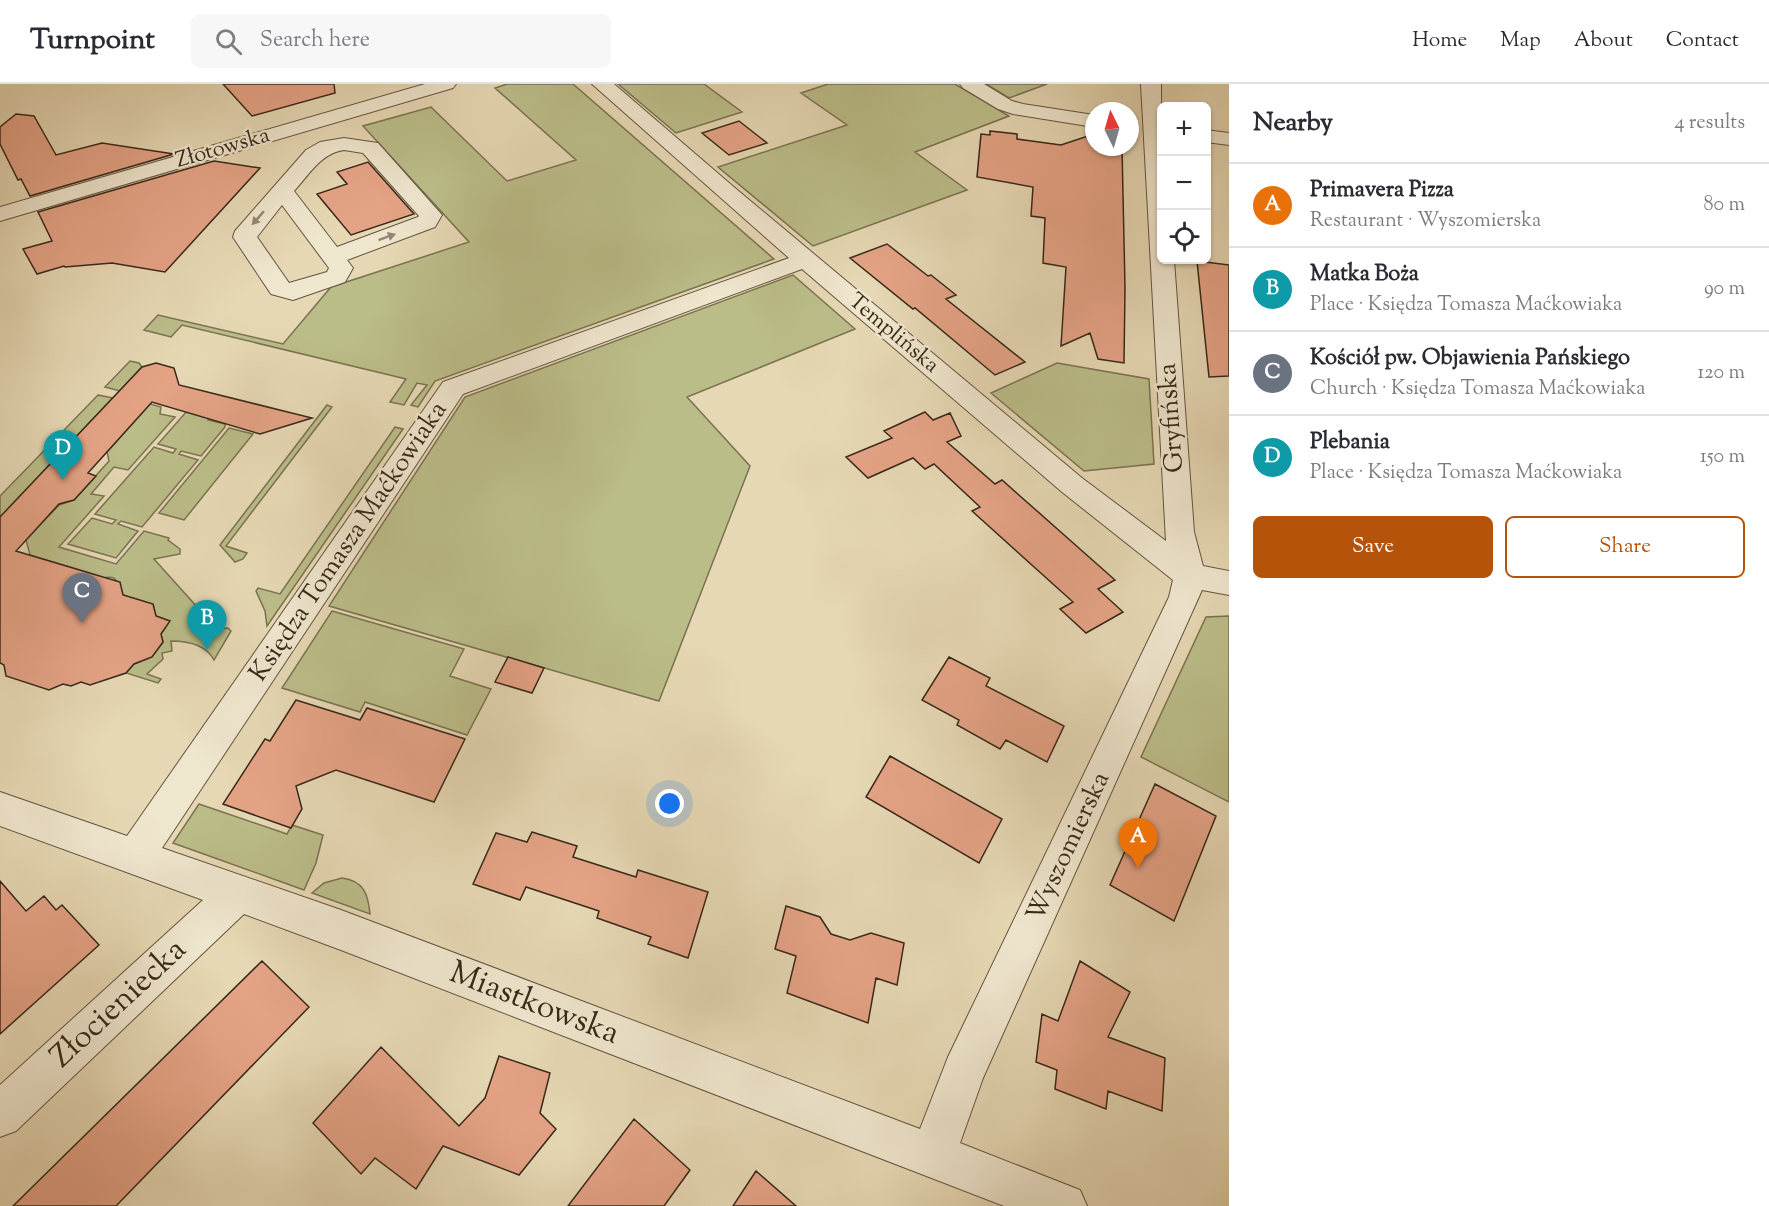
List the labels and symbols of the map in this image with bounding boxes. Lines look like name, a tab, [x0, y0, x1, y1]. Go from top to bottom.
north arrow	[1085, 102, 1139, 156]
street label: Złotowska	[172, 120, 274, 178]
one-way arrow	[252, 210, 265, 225]
one-way arrow	[378, 231, 396, 241]
street label: Templińska	[841, 286, 945, 382]
street label: Gryfińska	[1150, 362, 1194, 474]
street label: Księdza Tomasza Maćkowiaka	[241, 394, 457, 690]
pin: D	[44, 430, 82, 480]
pin: C	[62, 574, 101, 623]
pin: B	[188, 600, 226, 650]
street label: Wyszomierska	[1018, 766, 1120, 928]
your location	[655, 789, 684, 818]
pin: A	[1118, 818, 1158, 868]
street label: Złocieniecka	[41, 928, 198, 1079]
street label: Miastkowska	[442, 950, 626, 1058]

